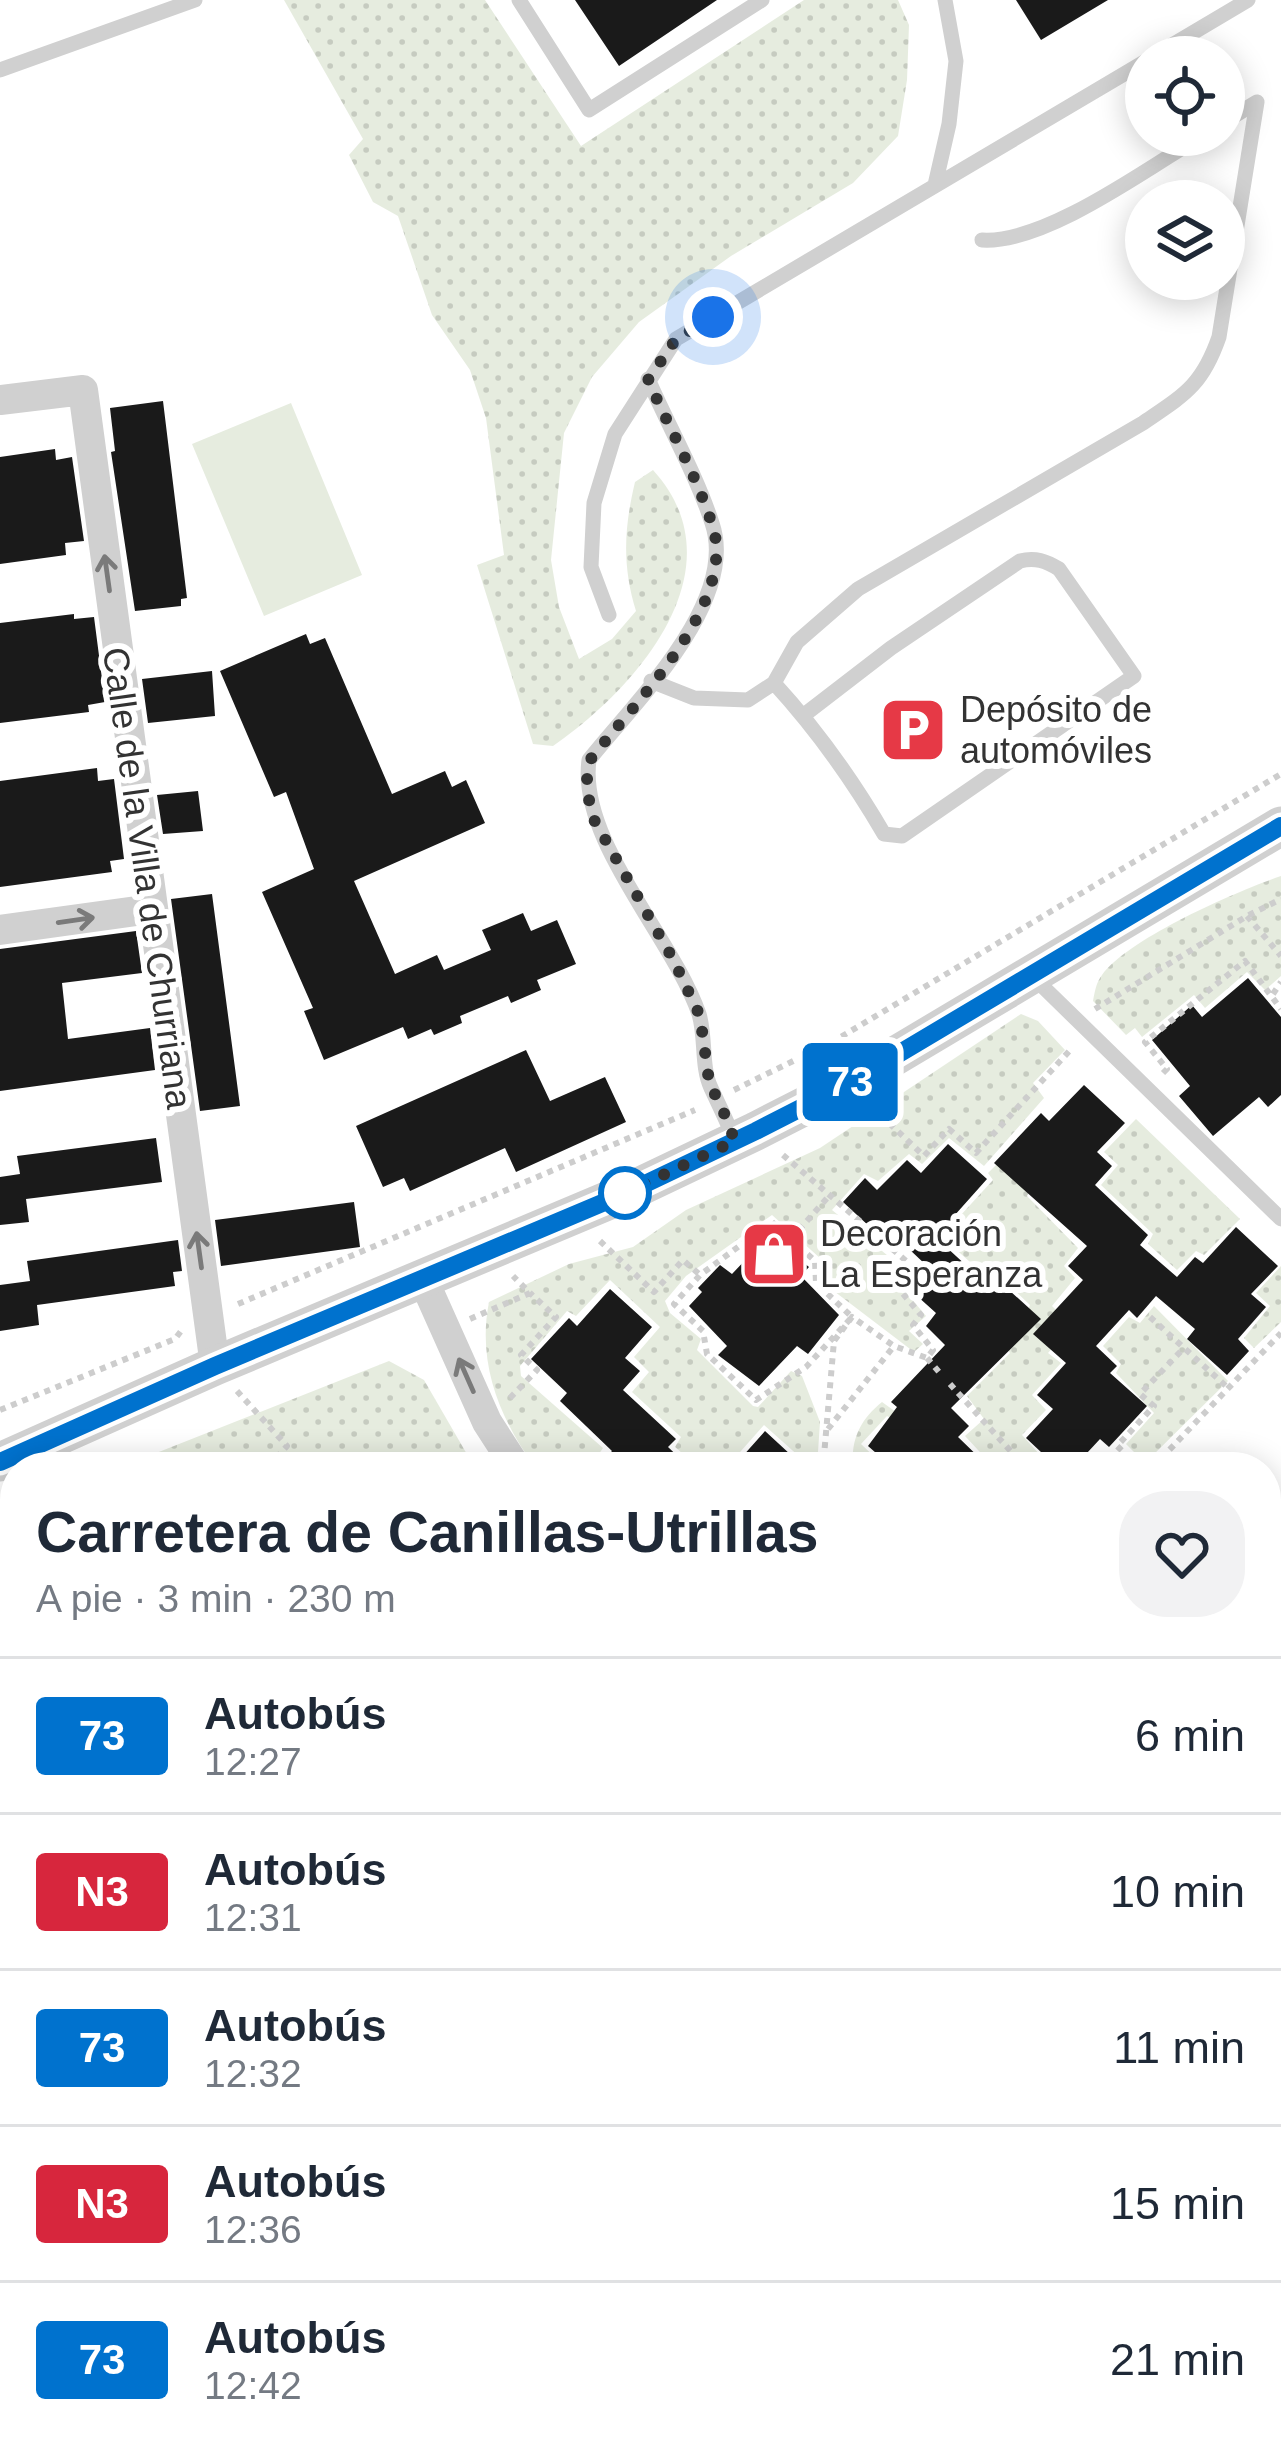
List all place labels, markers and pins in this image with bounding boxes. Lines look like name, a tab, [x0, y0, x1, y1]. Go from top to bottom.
place label: Depósito de automóviles	[960, 689, 1152, 771]
parking icon: Depósito de automóviles	[878, 695, 948, 765]
unlabelled marker	[600, 1168, 650, 1218]
place label: Decoración La Esperanza	[820, 1213, 1043, 1295]
shop icon: Decoración La Esperanza	[739, 1219, 809, 1289]

